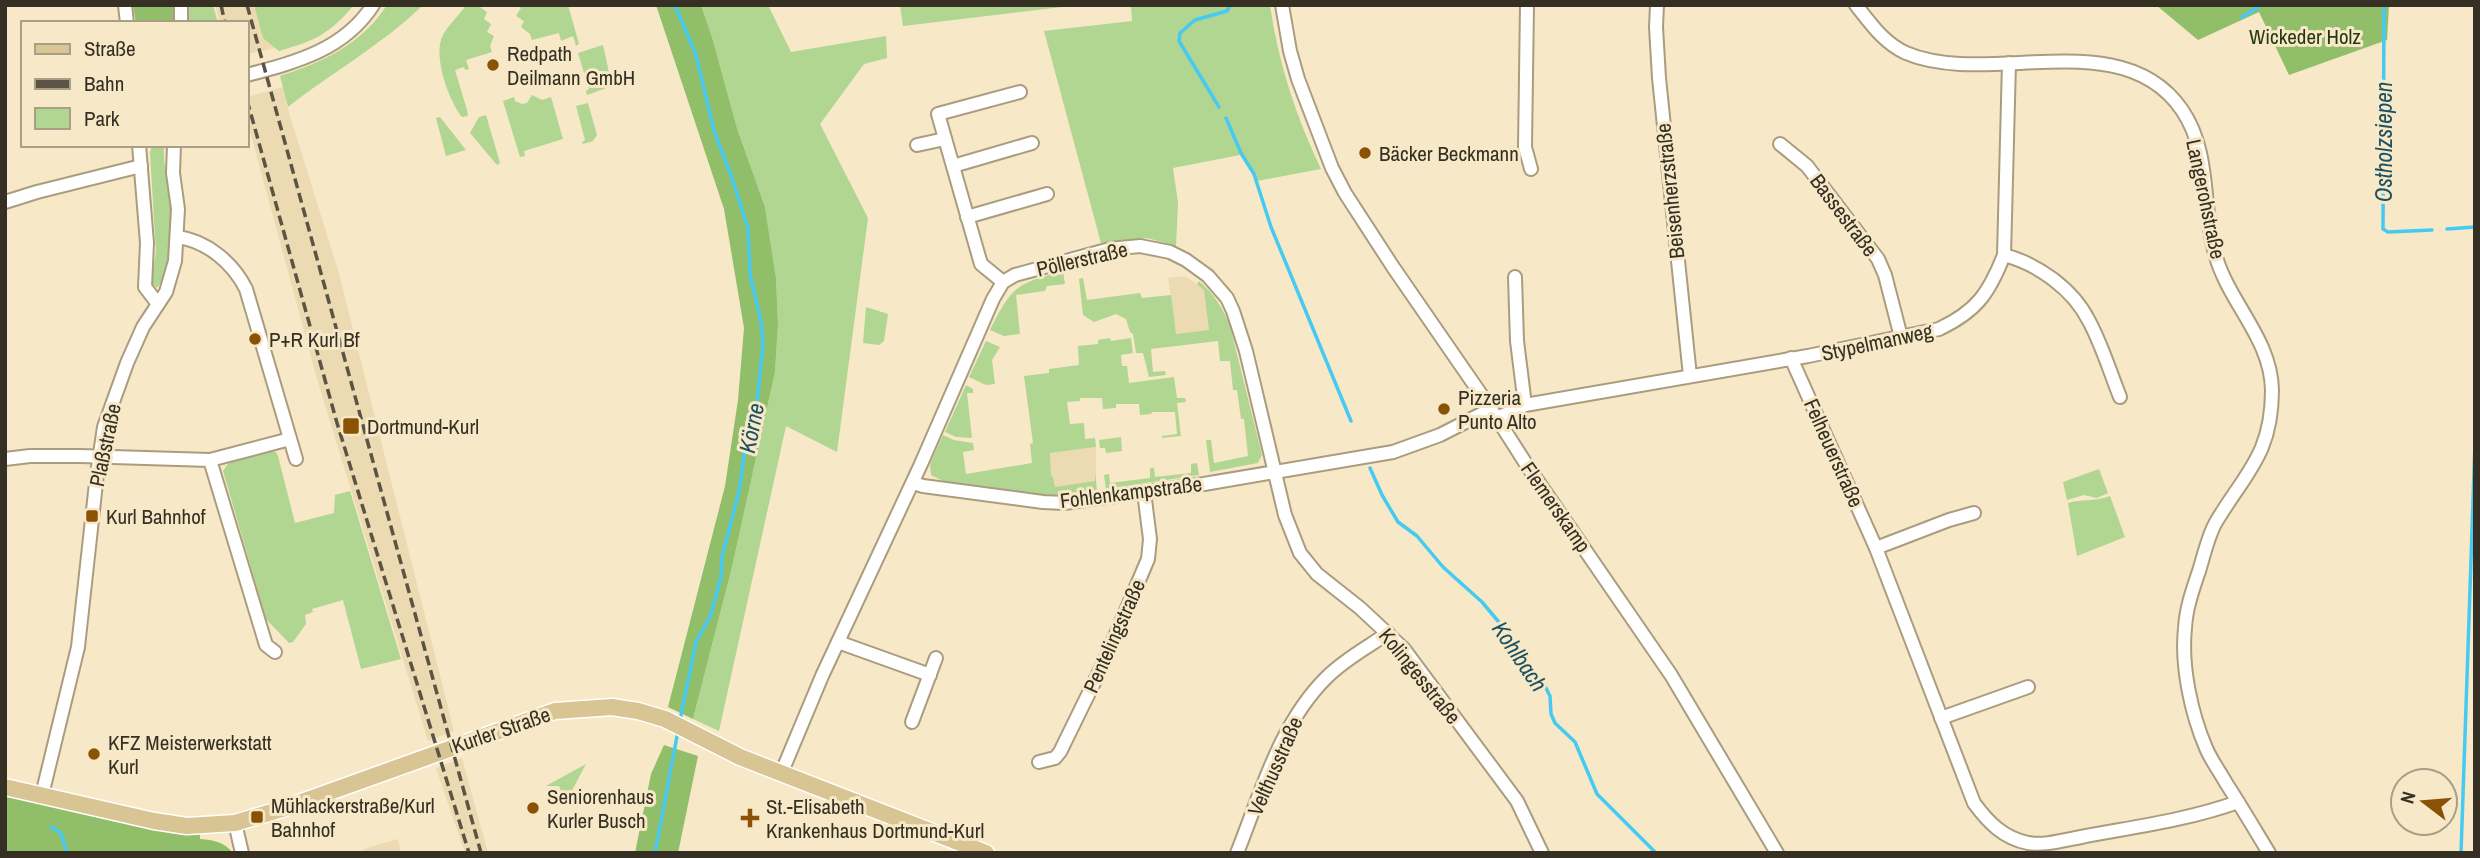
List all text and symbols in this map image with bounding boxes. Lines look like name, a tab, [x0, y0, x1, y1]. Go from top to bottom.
legend	[21, 21, 248, 147]
park label: Wickeder Holz	[2249, 22, 2361, 51]
text: Straße	[84, 34, 136, 63]
place label: Redpath Deilmann GmbH	[507, 39, 635, 92]
marker: Redpath Deilmann GmbH	[485, 57, 501, 73]
text: Bahn	[84, 69, 124, 98]
water label: Ostholzsiepen	[2368, 82, 2399, 202]
text: Park	[84, 104, 120, 133]
street label: Beisenherzstraße	[1648, 122, 1692, 260]
street label: Langerohstraße	[2179, 137, 2233, 261]
place label: Bäcker Beckmann	[1379, 139, 1519, 168]
marker: Bäcker Beckmann	[1357, 145, 1373, 161]
street label: Bassestraße	[1803, 168, 1885, 262]
street label: Pöllerstraße	[1034, 234, 1130, 284]
street label: Stypelmanweg	[1819, 316, 1936, 368]
place label: P+R Kurl Bf	[269, 325, 360, 354]
marker: P+R Kurl Bf	[247, 331, 263, 347]
place label: Pizzeria Punto Alto	[1458, 383, 1537, 436]
street label: Felheuerstraße	[1797, 394, 1871, 512]
water label: Körne	[731, 400, 771, 456]
street label: Plaßstraße	[82, 401, 128, 489]
marker: Pizzeria Punto Alto	[1436, 401, 1452, 417]
place label: Dortmund-Kurl	[367, 412, 479, 441]
marker: Dortmund-Kurl	[341, 416, 361, 436]
street label: Flemerskamp	[1514, 456, 1598, 558]
street label: Fohlenkampstraße	[1058, 469, 1204, 515]
place label: Kurl Bahnhof	[106, 502, 206, 531]
marker: Kurl Bahnhof	[84, 508, 100, 524]
street label: Pentelingstraße	[1076, 575, 1152, 697]
water label: Kohlbach	[1485, 615, 1555, 697]
street label: Kolingesstraße	[1372, 622, 1468, 730]
street label: Kurler Straße	[448, 700, 554, 760]
street label: Velthusstraße	[1240, 712, 1310, 820]
place label: KFZ Meisterwerkstatt Kurl	[108, 728, 272, 781]
marker: KFZ Meisterwerkstatt Kurl	[86, 746, 102, 762]
north arrow	[2389, 767, 2459, 837]
place label: Seniorenhaus Kurler Busch	[547, 782, 654, 835]
text: N	[2394, 788, 2422, 806]
place label: Mühlackerstraße/Kurl Bahnhof	[271, 791, 435, 844]
place label: St.-Elisabeth Krankenhaus Dortmund-Kurl	[766, 792, 984, 845]
marker: Seniorenhaus Kurler Busch	[525, 800, 541, 816]
marker: St.-Elisabeth Krankenhaus Dortmund-Kurl	[740, 808, 760, 828]
marker: Mühlackerstraße/Kurl Bahnhof	[249, 809, 265, 825]

